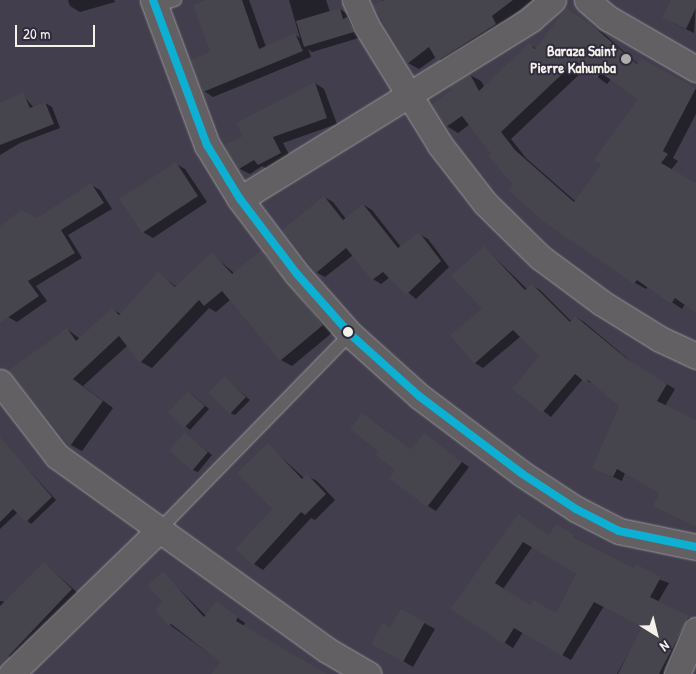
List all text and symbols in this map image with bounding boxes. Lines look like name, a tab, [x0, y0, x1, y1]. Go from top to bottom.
scale bar	[18, 15, 98, 47]
text: 20 m	[23, 23, 50, 44]
place label: Baraza Saint Pierre Kahumba	[530, 41, 616, 76]
marker: Baraza Saint Pierre Kahumba	[620, 53, 632, 65]
unlabelled marker	[343, 327, 353, 337]
north arrow	[631, 609, 681, 659]
text: N	[657, 637, 674, 656]

